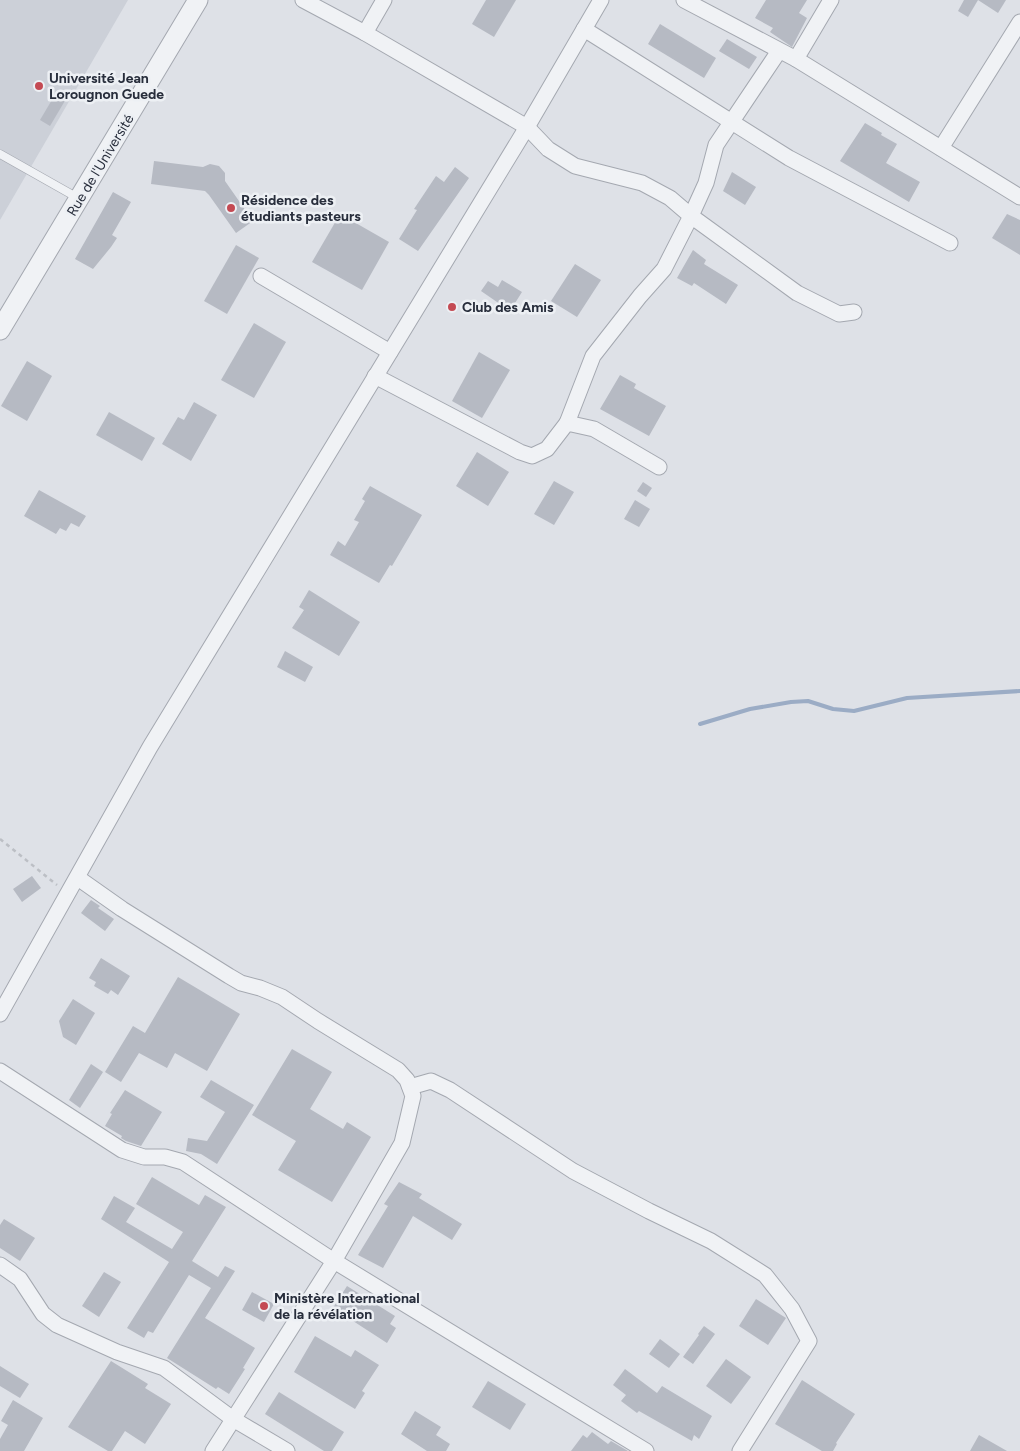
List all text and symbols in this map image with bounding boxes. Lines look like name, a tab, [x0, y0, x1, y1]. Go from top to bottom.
place label: Université Jean Lorougnon Guede	[49, 70, 164, 103]
marker: Université Jean Lorougnon Guede	[33, 80, 45, 92]
street label: Rue de l'Université	[63, 111, 138, 219]
place label: Résidence des étudiants pasteurs	[241, 192, 361, 225]
marker: Résidence des étudiants pasteurs	[225, 202, 237, 214]
place label: Club des Amis	[462, 299, 554, 316]
marker: Club des Amis	[446, 301, 458, 313]
place label: Ministère International de la révélation	[274, 1290, 420, 1323]
marker: Ministère International de la révélation	[258, 1300, 270, 1312]

